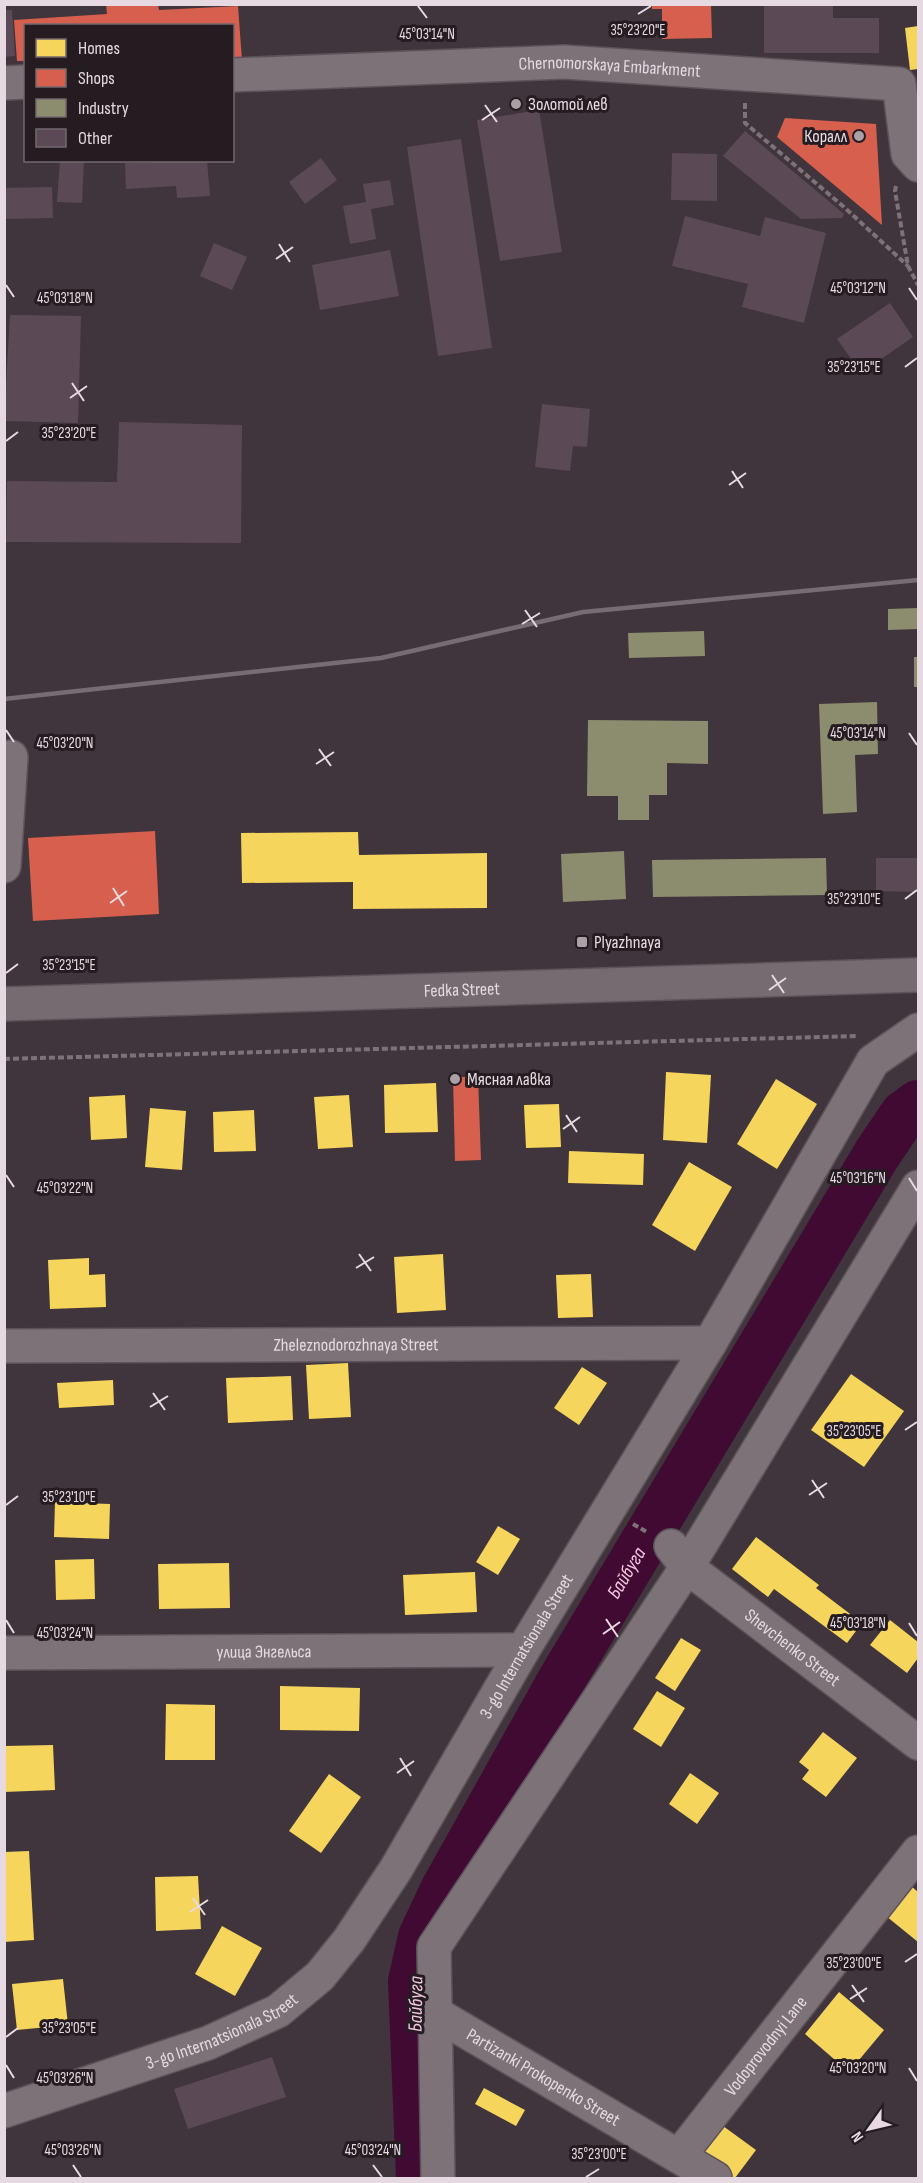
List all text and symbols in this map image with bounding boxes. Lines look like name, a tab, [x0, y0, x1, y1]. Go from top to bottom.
text: 35°23'20"E	[611, 21, 665, 40]
legend	[24, 24, 234, 162]
text: 45°03'14"N	[399, 25, 455, 44]
text: Homes	[78, 38, 120, 59]
street label: Chernomorskaya Embarkment	[518, 52, 702, 82]
text: Shops	[78, 68, 115, 89]
place label: Золотой лев	[528, 94, 608, 115]
marker: Золотой лев	[509, 97, 523, 111]
text: Industry	[78, 98, 129, 119]
place label: Коралл	[804, 126, 848, 147]
text: Other	[78, 128, 112, 149]
marker: Коралл	[852, 129, 866, 143]
text: 45°03'12"N	[830, 279, 886, 298]
text: 45°03'18"N	[37, 289, 93, 308]
text: 35°23'15"E	[827, 358, 881, 377]
text: 35°23'20"E	[42, 424, 96, 443]
text: 45°03'14"N	[830, 724, 886, 743]
text: 45°03'20"N	[37, 734, 93, 753]
text: 35°23'10"E	[827, 890, 881, 909]
place label: Plyazhnaya	[594, 932, 661, 953]
marker: Plyazhnaya	[575, 935, 589, 949]
text: 35°23'15"E	[42, 956, 96, 975]
street label: Fedka Street	[423, 978, 501, 1002]
place label: Мясная лавка	[467, 1069, 551, 1090]
marker: Мясная лавка	[448, 1072, 462, 1086]
text: 45°03'16"N	[830, 1169, 886, 1188]
text: 45°03'22"N	[37, 1179, 93, 1198]
street label: Zheleznodorozhnaya Street	[273, 1334, 439, 1356]
text: 35°23'05"E	[827, 1422, 881, 1441]
text: 35°23'10"E	[42, 1488, 96, 1507]
water label: Байбуга	[602, 1543, 651, 1603]
street label: 3-go Internatsionala Street	[475, 1570, 578, 1723]
street label: Shevchenko Street	[740, 1605, 844, 1691]
text: 45°03'18"N	[830, 1614, 886, 1633]
text: 45°03'24"N	[37, 1624, 93, 1643]
street label: улица Энгельса	[217, 1641, 312, 1663]
text: 35°23'00"E	[826, 1954, 882, 1973]
water label: Байбуга	[404, 1976, 428, 2032]
street label: 3-go Internatsionala Street	[143, 1989, 303, 2074]
street label: Vodoprovodnyi Lane	[720, 1992, 812, 2100]
text: 35°23'05"E	[42, 2019, 96, 2038]
street label: Partizanki Prokopenko Street	[463, 2024, 624, 2131]
text: 45°03'20"N	[830, 2059, 886, 2078]
text: 45°03'26"N	[37, 2069, 93, 2088]
north arrow	[839, 2099, 899, 2159]
text: N	[848, 2128, 868, 2145]
text: 45°03'26"N	[45, 2141, 101, 2160]
text: 45°03'24"N	[345, 2141, 401, 2160]
text: 35°23'00"E	[571, 2145, 627, 2164]

